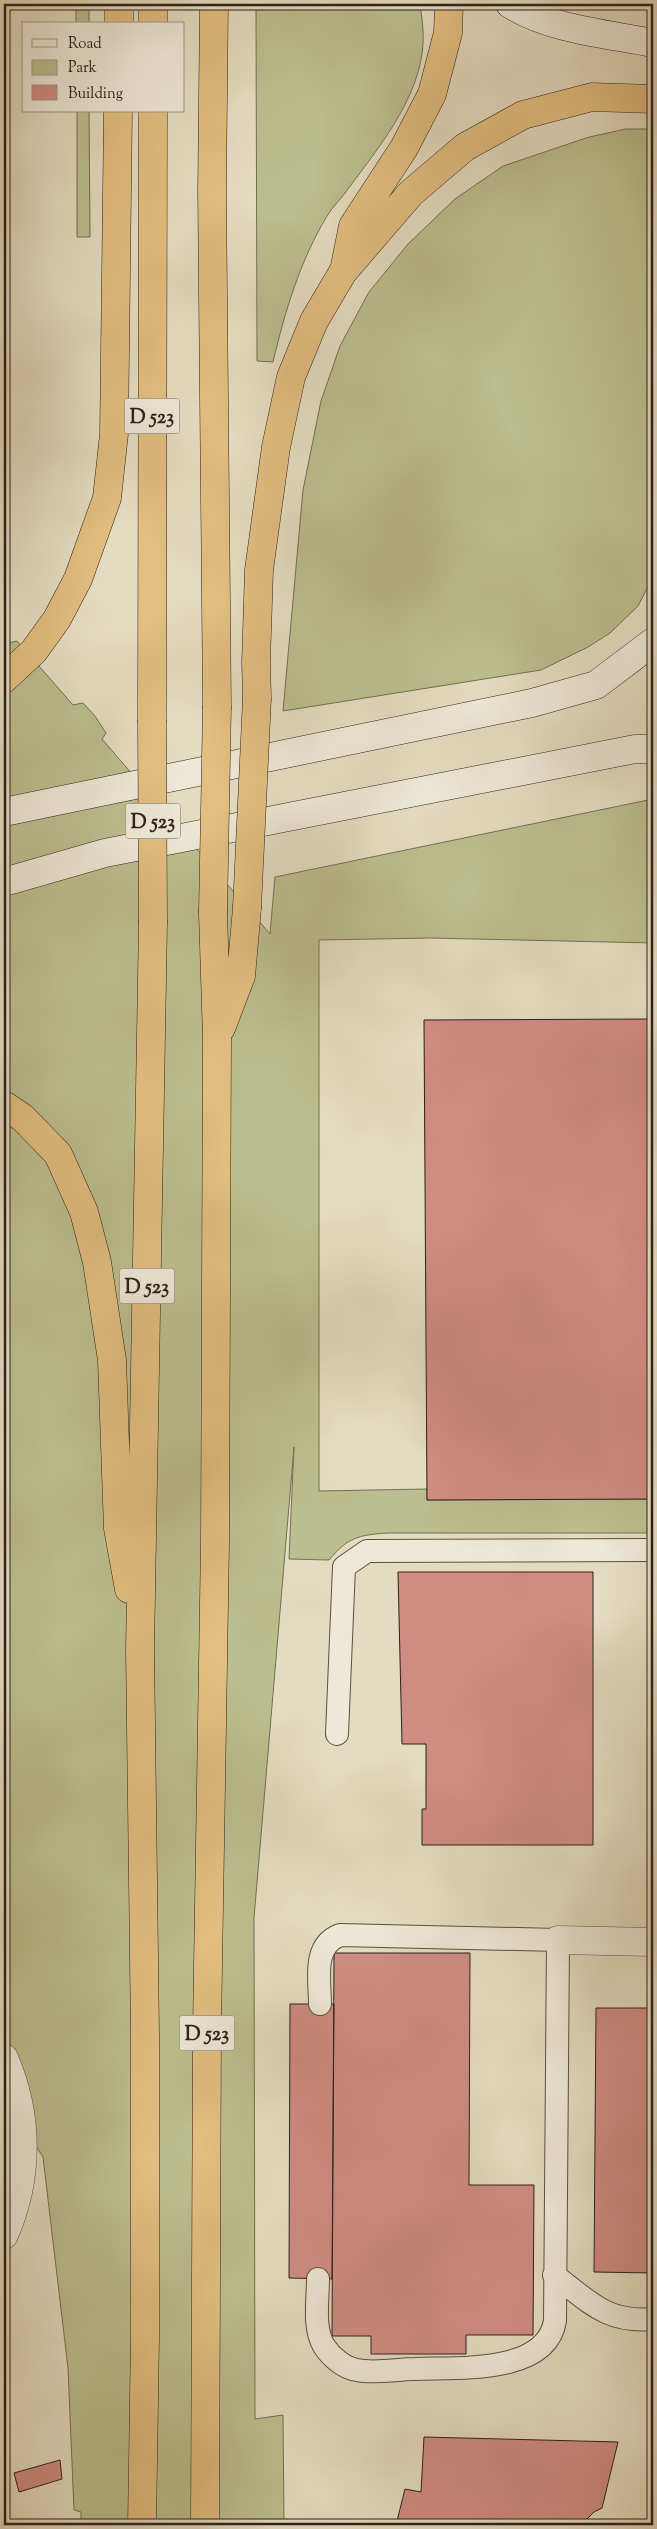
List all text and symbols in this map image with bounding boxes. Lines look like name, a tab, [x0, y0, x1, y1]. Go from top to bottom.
legend	[22, 22, 185, 112]
text: Road	[68, 34, 102, 55]
text: Park	[68, 58, 97, 79]
text: Building	[68, 84, 123, 105]
road number: D 523	[124, 398, 180, 434]
road number: D 523	[126, 804, 180, 838]
road number: D 523	[120, 1268, 174, 1304]
road number: D 523	[180, 2016, 234, 2050]

